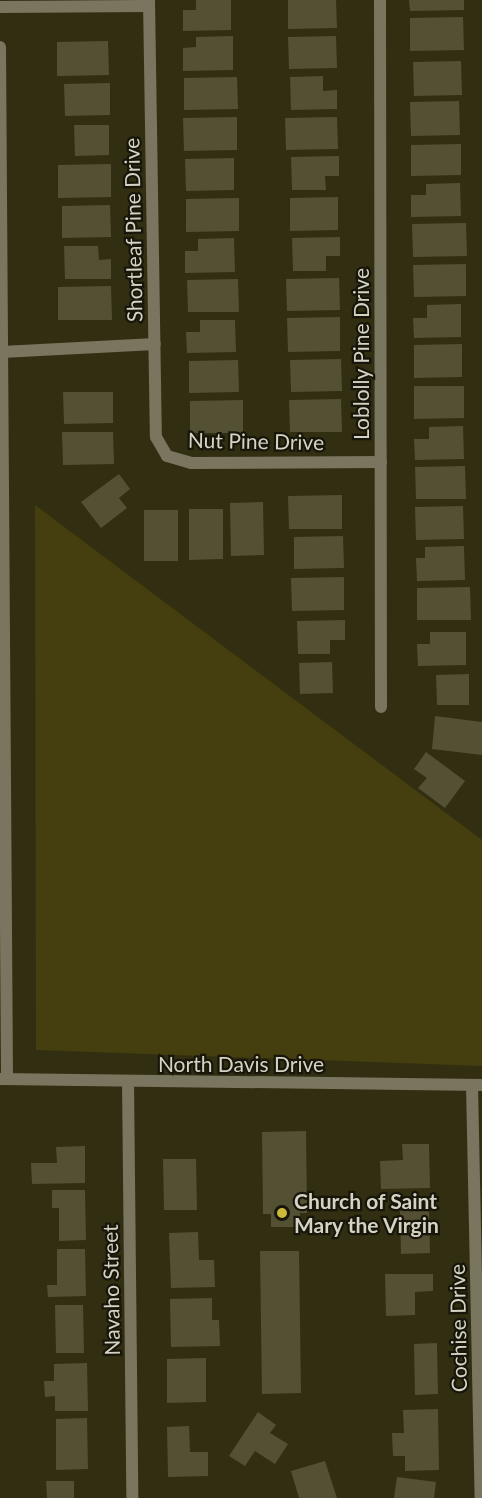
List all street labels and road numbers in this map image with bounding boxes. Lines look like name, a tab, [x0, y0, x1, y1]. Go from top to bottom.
street label: Shortleaf Pine Drive	[119, 137, 147, 323]
street label: Loblolly Pine Drive	[348, 268, 374, 440]
street label: Nut Pine Drive	[188, 427, 324, 455]
street label: North Davis Drive	[158, 1051, 324, 1077]
street label: Navaho Street	[97, 1224, 125, 1356]
street label: Cochise Drive	[444, 1264, 472, 1392]

